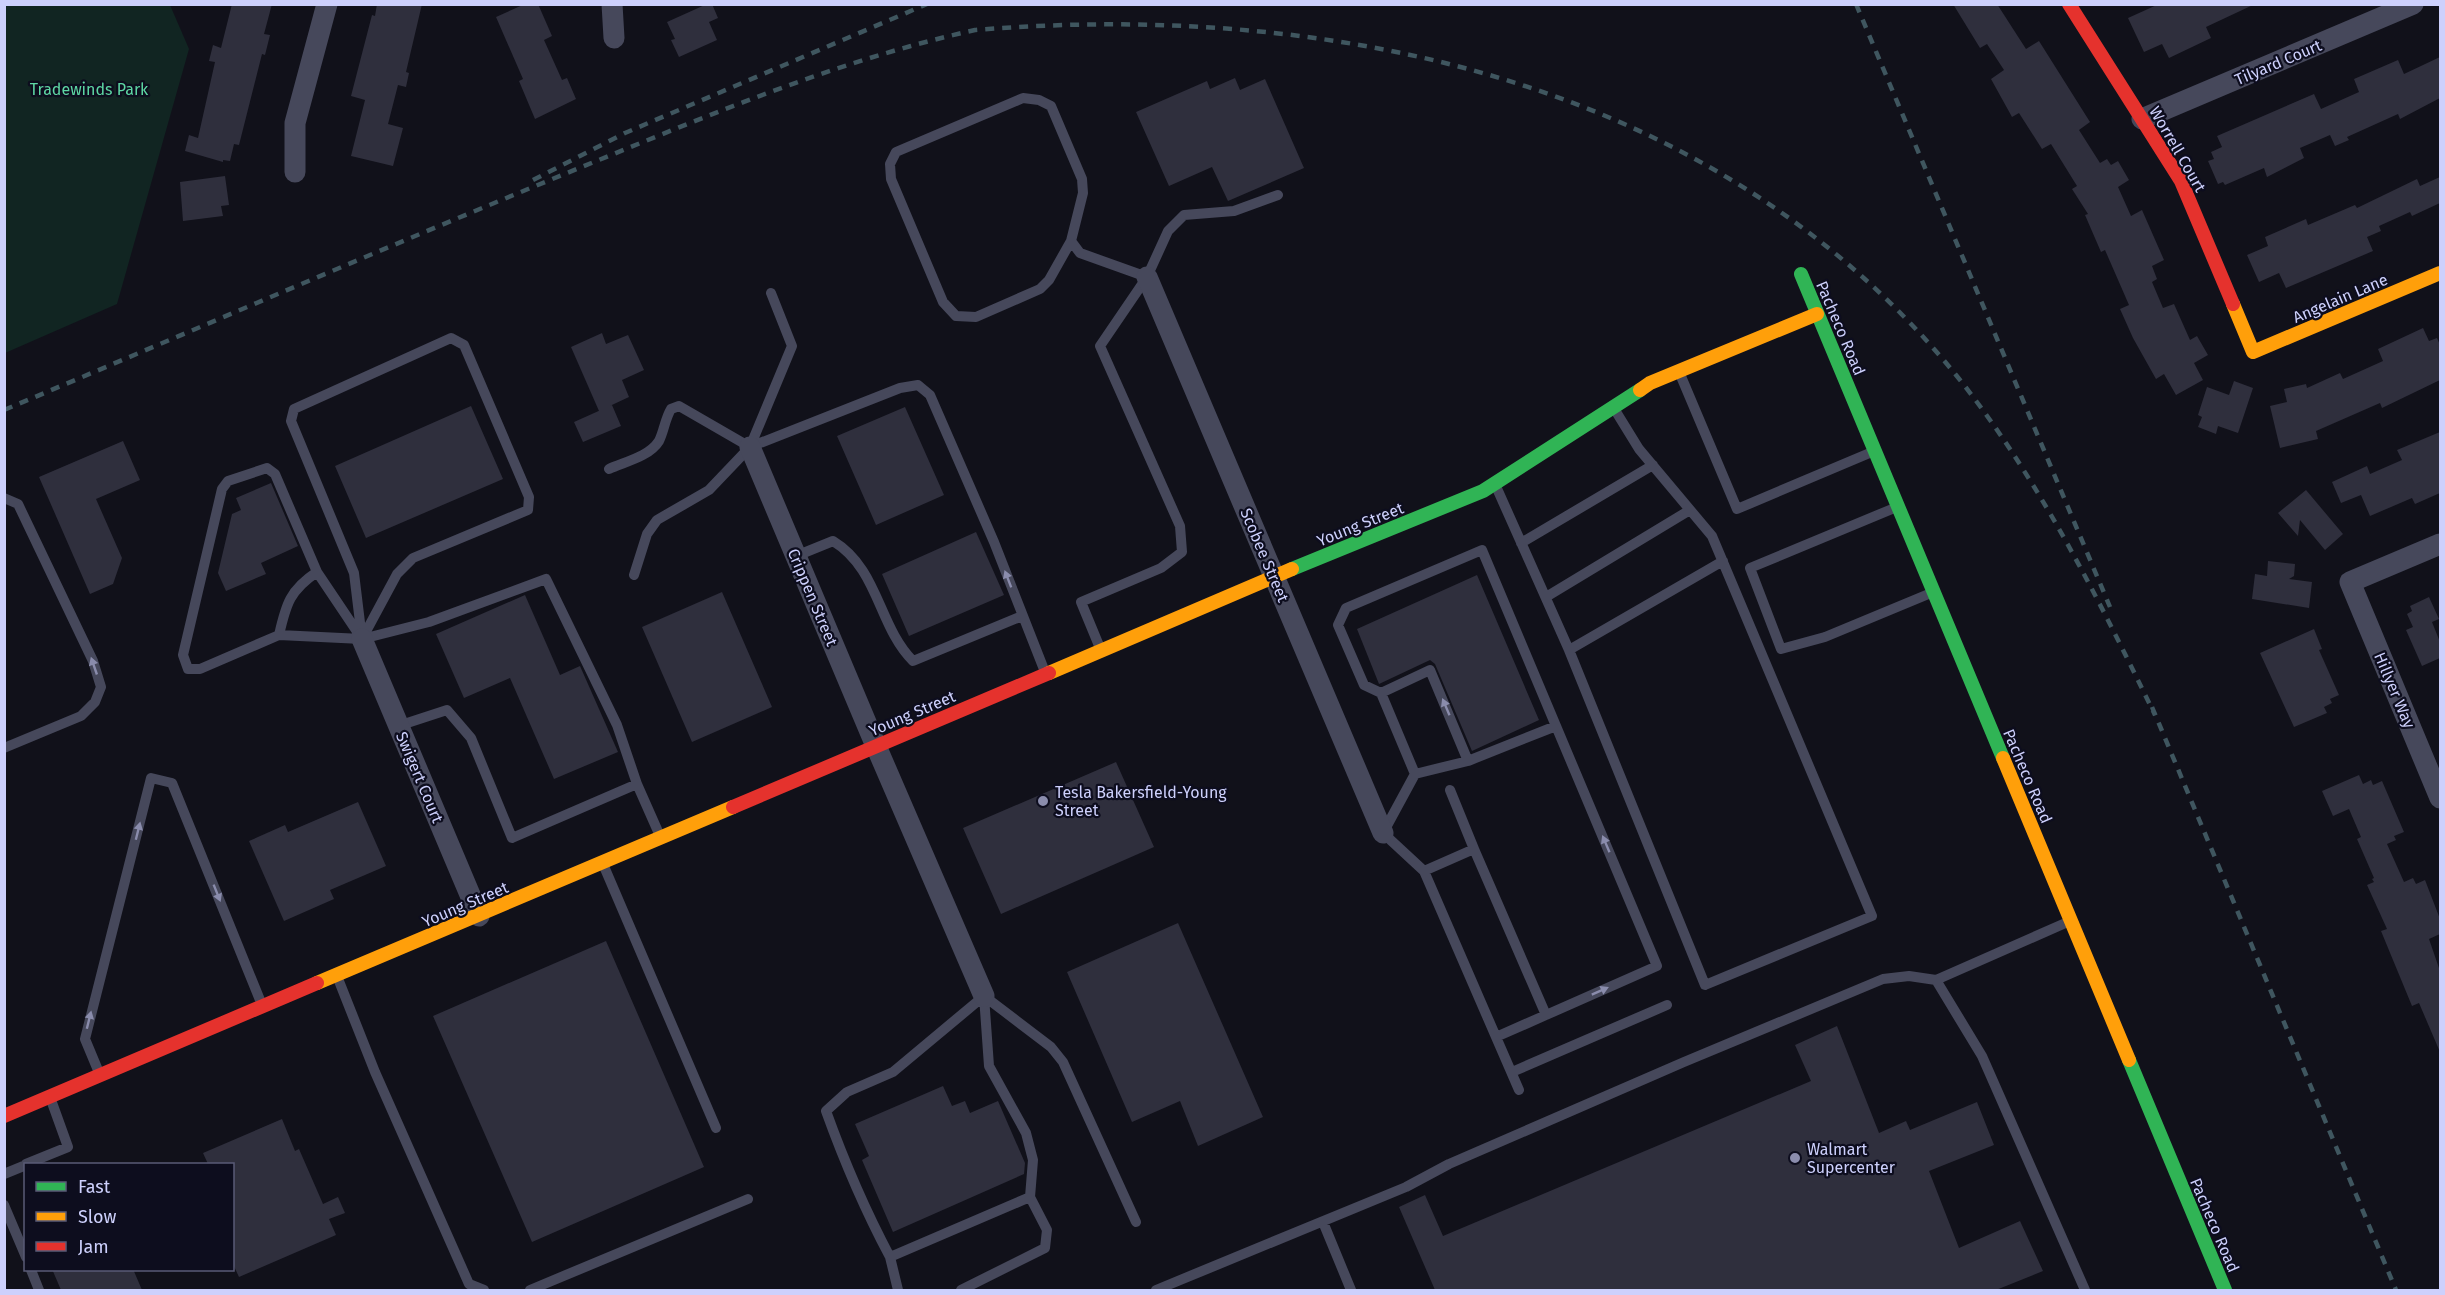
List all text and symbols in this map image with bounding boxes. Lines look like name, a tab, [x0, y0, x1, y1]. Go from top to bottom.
street label: Tilyard Court	[2232, 36, 2325, 89]
park label: Tradewinds Park	[30, 80, 149, 99]
street label: Worrell Court	[2145, 103, 2210, 196]
street label: Angelain Lane	[2290, 270, 2391, 327]
street label: Pacheco Road	[1812, 278, 1869, 378]
street label: Young Street	[1314, 498, 1407, 550]
street label: Scobee Street	[1236, 505, 1293, 605]
street label: Crippen Street	[783, 546, 842, 649]
one-way arrow	[1003, 570, 1013, 588]
street label: Hillyer Way	[2370, 649, 2419, 731]
one-way arrow	[89, 657, 99, 675]
street label: Young Street	[866, 687, 958, 740]
one-way arrow	[1440, 698, 1450, 716]
street label: Pacheco Road	[1999, 726, 2056, 826]
street label: Swigert Court	[392, 729, 447, 826]
place label: Tesla Bakersfield-Young Street	[1055, 783, 1227, 820]
marker: Tesla Bakersfield-Young Street	[1036, 794, 1050, 808]
one-way arrow	[133, 822, 143, 841]
one-way arrow	[1601, 835, 1611, 853]
street label: Young Street	[419, 878, 511, 931]
one-way arrow	[212, 884, 222, 902]
one-way arrow	[1591, 987, 1608, 996]
one-way arrow	[85, 1011, 95, 1030]
place label: Walmart Supercenter	[1807, 1140, 1896, 1177]
marker: Walmart Supercenter	[1788, 1151, 1802, 1165]
legend	[24, 1163, 234, 1271]
street label: Pacheco Road	[2186, 1175, 2243, 1275]
text: Fast	[78, 1176, 111, 1198]
text: Slow	[78, 1206, 117, 1228]
text: Jam	[78, 1236, 109, 1258]

